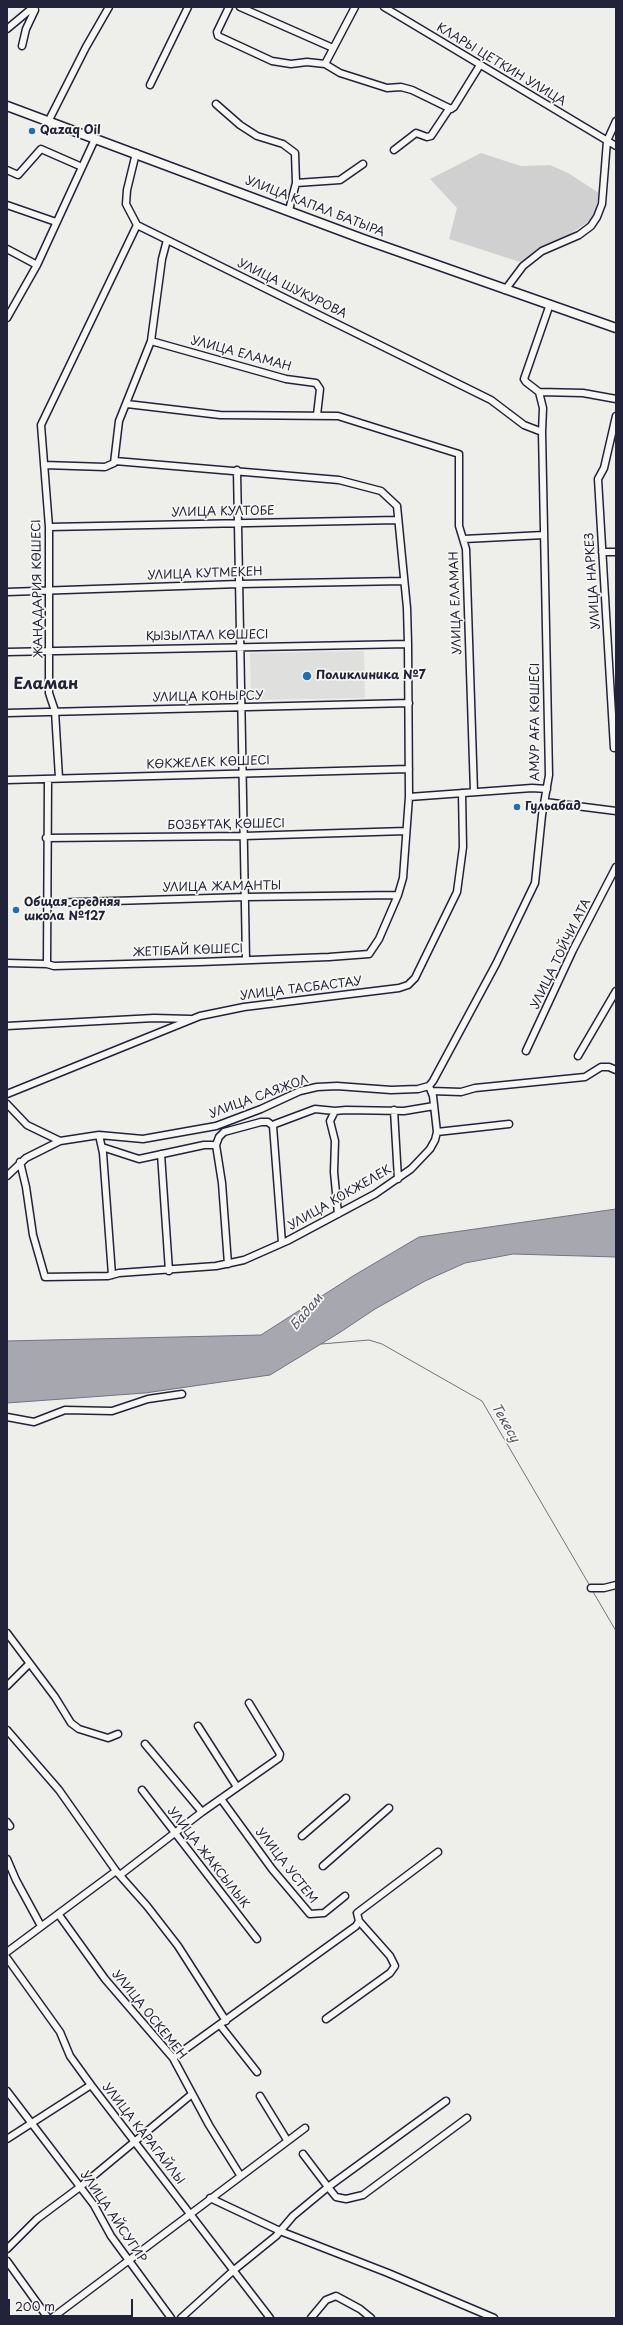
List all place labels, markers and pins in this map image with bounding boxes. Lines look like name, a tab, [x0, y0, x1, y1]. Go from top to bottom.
place label: Qazaq Oil	[40, 124, 101, 138]
marker: Qazaq Oil	[27, 126, 37, 136]
place label: Поликлиника №7	[316, 669, 426, 683]
marker: Поликлиника №7	[301, 670, 313, 682]
place label: Гульабад	[525, 800, 581, 814]
marker: Гульабад	[512, 802, 522, 812]
place label: Общая средняя школа №127	[24, 896, 121, 924]
marker: Общая средняя школа №127	[11, 905, 21, 915]

